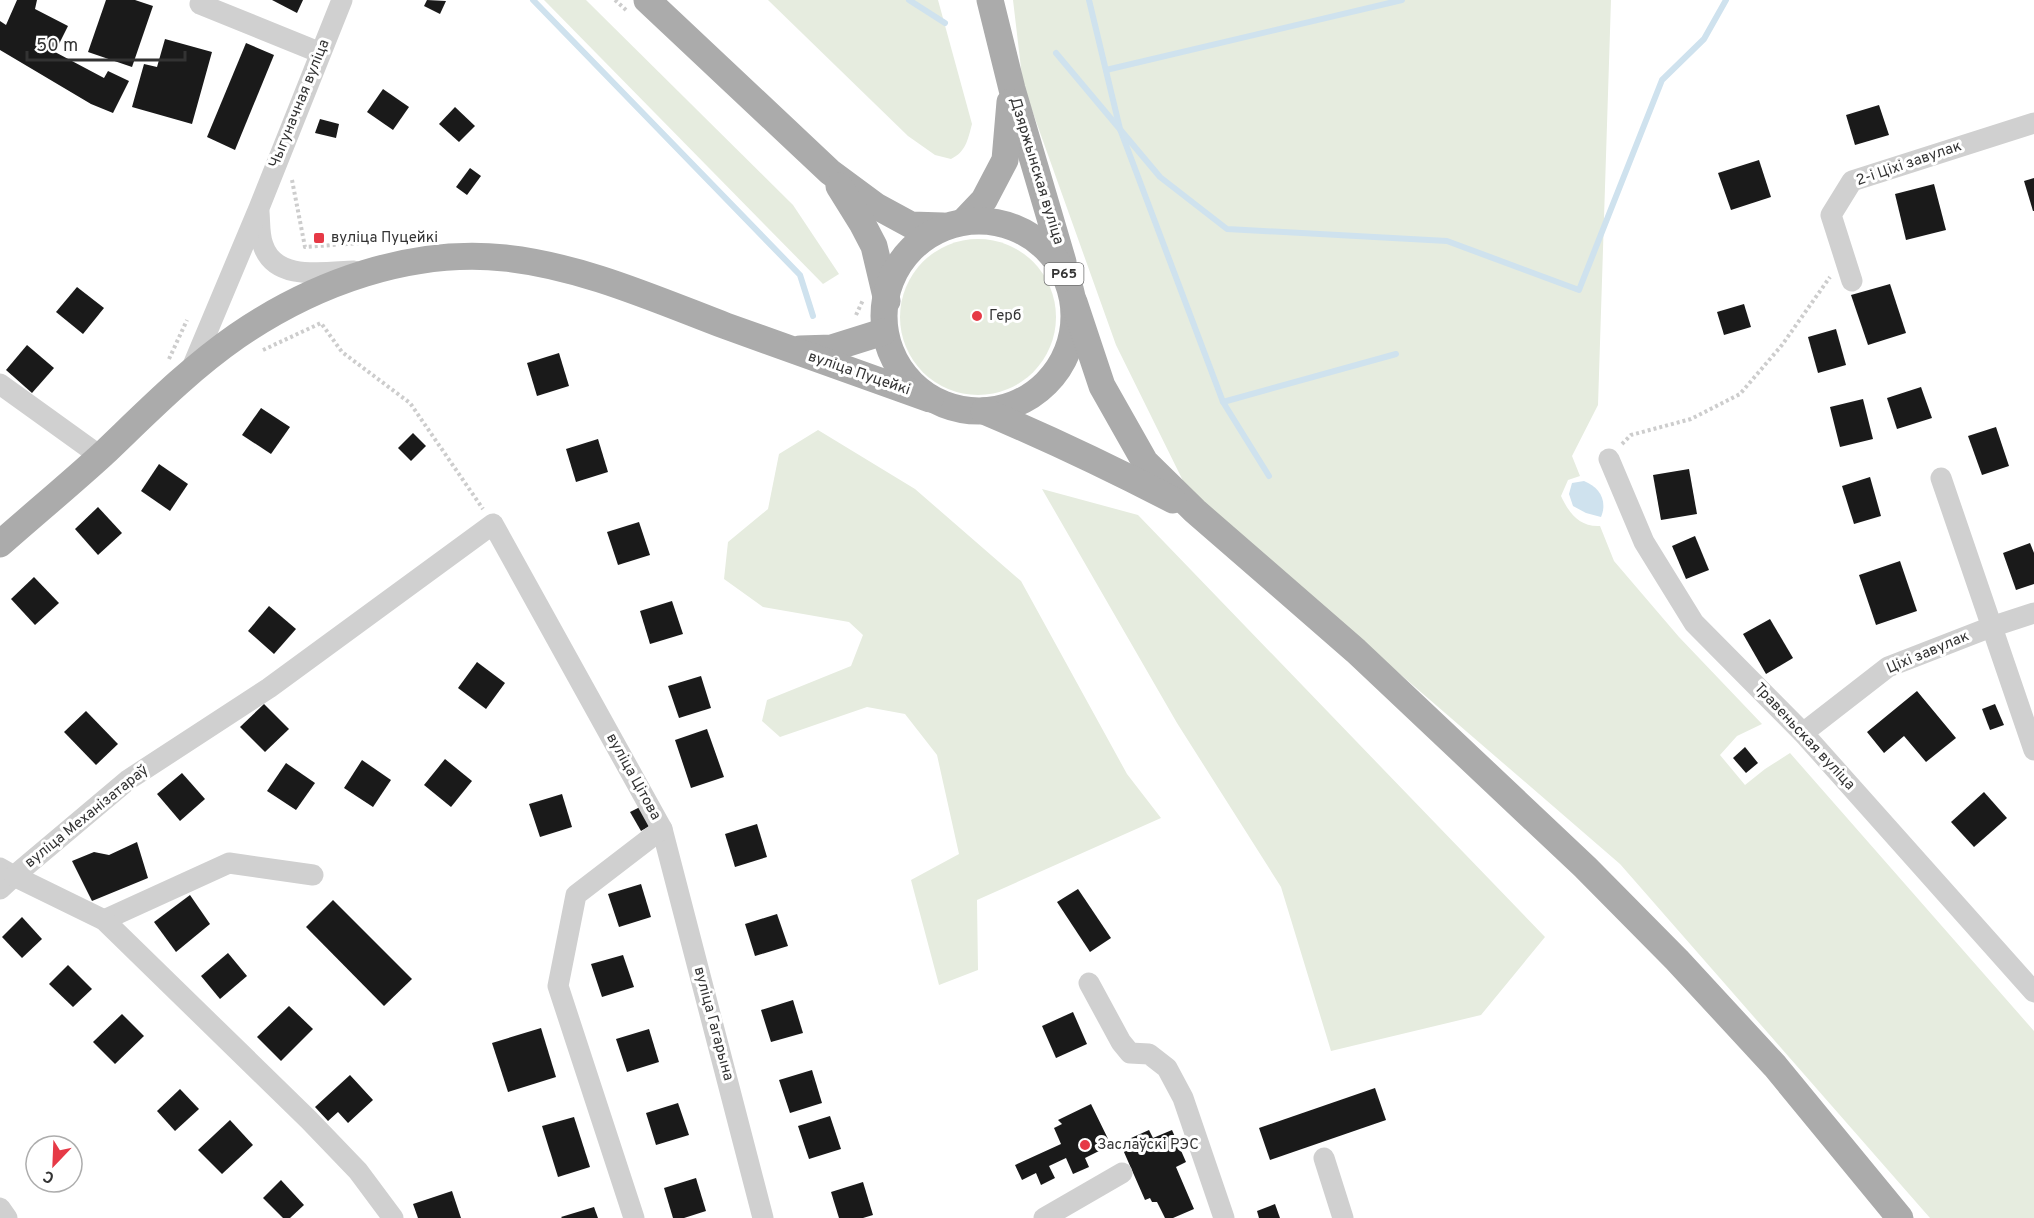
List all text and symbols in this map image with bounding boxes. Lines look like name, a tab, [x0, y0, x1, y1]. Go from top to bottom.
scale bar	[27, 24, 184, 62]
text: 50 m	[36, 35, 78, 58]
street label: Чыгуначная вуліца	[265, 37, 335, 171]
street label: Дзяржынская вуліца	[1004, 95, 1068, 247]
street label: 2-і Ціхі завулак	[1854, 137, 1964, 191]
place label: вуліца Пуцейкі	[331, 229, 438, 248]
marker: вуліца Пуцейкі	[312, 231, 326, 245]
road number: Р65	[1044, 263, 1084, 285]
place label: Герб	[989, 307, 1021, 326]
marker: Герб	[970, 309, 984, 323]
street label: вуліца Пуцейкі	[805, 348, 913, 400]
street label: Ціхі завулак	[1884, 627, 1972, 679]
street label: Травеньская вуліца	[1749, 679, 1859, 795]
street label: вуліца Цітова	[601, 730, 665, 824]
street label: вуліца Механізатараў	[21, 761, 153, 873]
street label: вуліца Гагарына	[689, 965, 737, 1083]
north arrow	[24, 1134, 84, 1194]
place label: Заслаўскі РЭС	[1097, 1136, 1199, 1155]
marker: Заслаўскі РЭС	[1078, 1138, 1092, 1152]
text: С	[40, 1165, 58, 1187]

